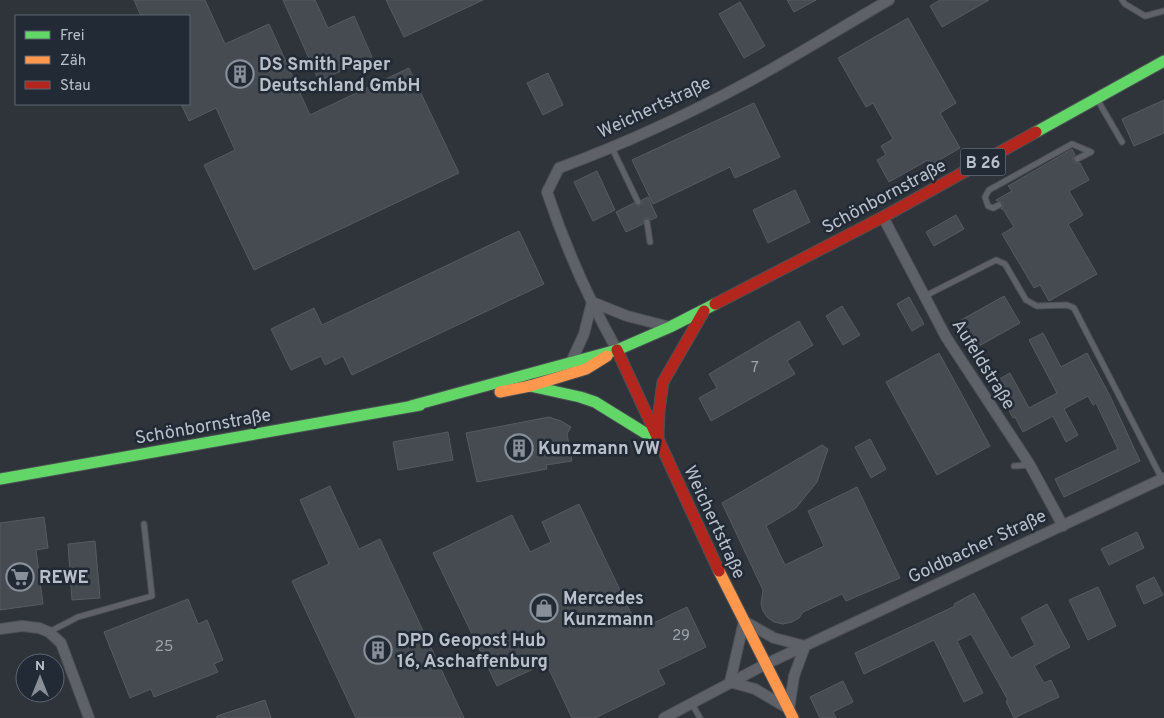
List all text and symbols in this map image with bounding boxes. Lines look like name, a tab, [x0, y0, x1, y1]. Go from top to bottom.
legend	[15, 15, 190, 105]
text: Frei	[60, 27, 85, 46]
text: Zäh	[60, 52, 86, 71]
place label: DS Smith Paper Deutschland GmbH	[259, 54, 421, 98]
building icon: DS Smith Paper Deutschland GmbH	[225, 59, 255, 89]
street label: Weichertstraße	[594, 72, 715, 145]
text: Stau	[60, 77, 91, 96]
road number: B 26	[960, 148, 1006, 176]
street label: Schönbornstraße	[818, 155, 951, 240]
street label: Aufeldstraße	[946, 315, 1020, 414]
house number: 7	[751, 359, 759, 378]
street label: Schönbornstraße	[133, 404, 273, 451]
building icon: Kunzmann VW	[504, 433, 534, 463]
place label: Kunzmann VW	[538, 438, 660, 461]
street label: Weichertstraße	[677, 462, 750, 583]
street label: Goldbacher Straße	[905, 505, 1051, 590]
supermarket icon: REWE	[5, 562, 35, 592]
place label: REWE	[39, 567, 89, 590]
place label: Mercedes Kunzmann	[563, 588, 654, 632]
shop icon: Mercedes Kunzmann	[529, 593, 559, 623]
house number: 29	[672, 627, 690, 646]
place label: DPD Geopost Hub 16, Aschaffenburg	[397, 630, 548, 674]
building icon: DPD Geopost Hub 16, Aschaffenburg	[363, 635, 393, 665]
house number: 25	[155, 638, 173, 657]
north arrow	[15, 653, 65, 703]
text: N	[35, 658, 45, 675]

